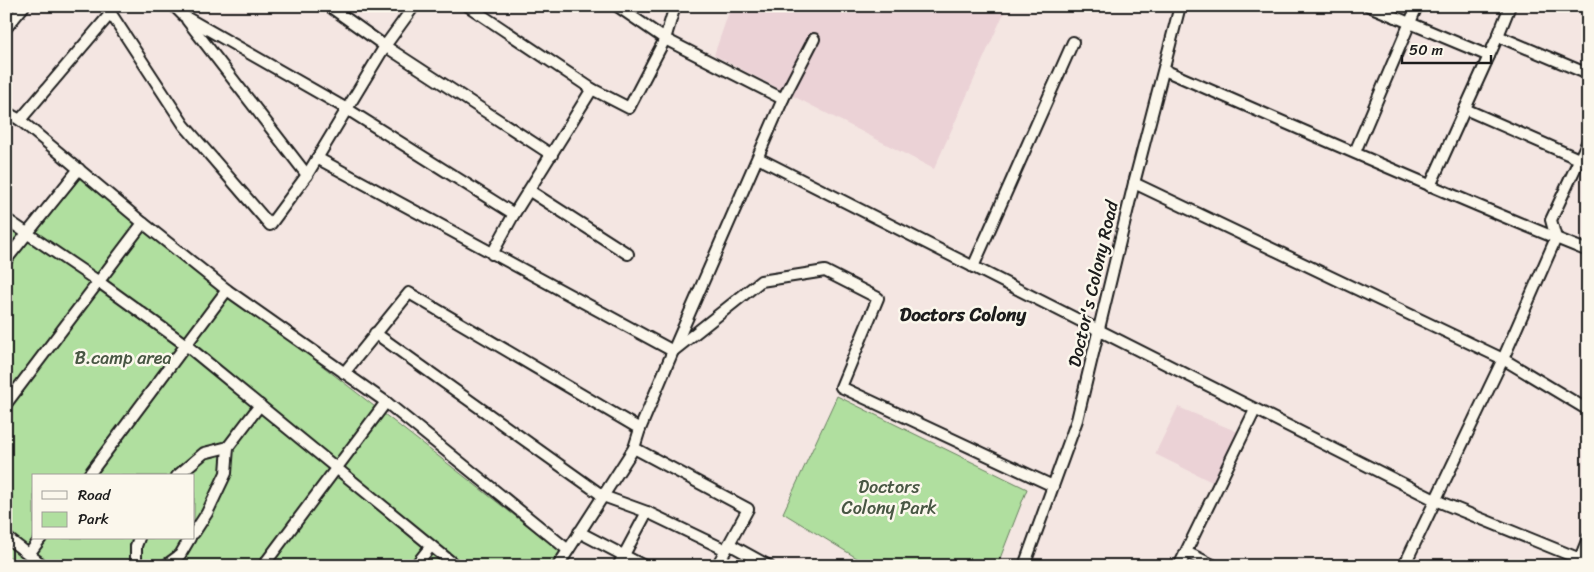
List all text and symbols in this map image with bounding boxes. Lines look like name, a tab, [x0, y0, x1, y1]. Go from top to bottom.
scale bar	[1402, 32, 1490, 64]
text: 50 m	[1409, 37, 1444, 63]
street label: Doctor's Colony Road	[1058, 196, 1128, 370]
district label: Doctors Colony	[900, 298, 1027, 331]
park label: B.camp area	[75, 342, 171, 374]
park label: Doctors Colony Park	[841, 471, 937, 524]
legend	[32, 474, 195, 540]
text: Road	[78, 482, 111, 508]
text: Park	[78, 506, 109, 532]

